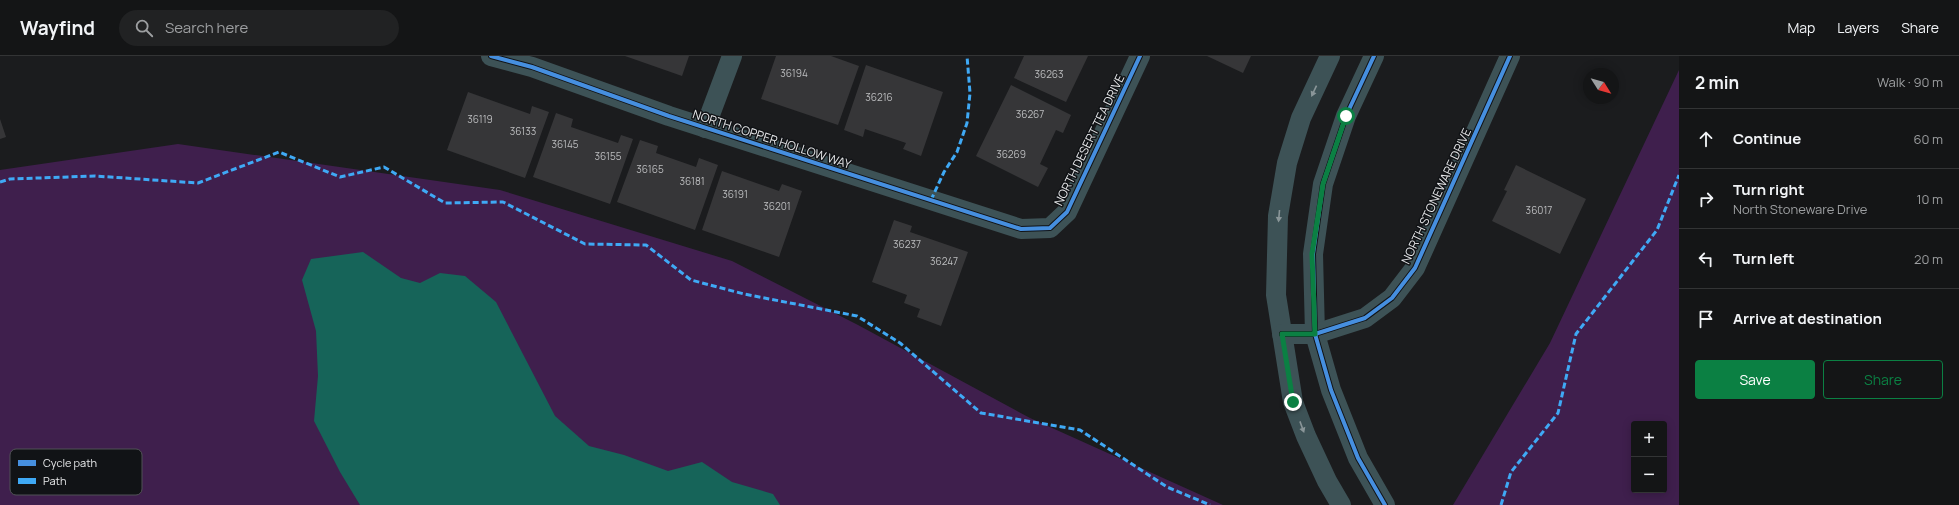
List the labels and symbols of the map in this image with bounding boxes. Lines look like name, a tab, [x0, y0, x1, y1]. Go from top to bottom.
house number: 36194	[780, 66, 808, 80]
house number: 36263	[1034, 67, 1064, 81]
north arrow	[1583, 68, 1619, 104]
street label: NORTH DESERT TEA DRIVE	[1050, 71, 1128, 209]
one-way arrow	[1311, 86, 1317, 97]
house number: 36216	[865, 90, 893, 104]
street label: NORTH COPPER HOLLOW WAY	[691, 105, 854, 173]
house number: 36267	[1016, 107, 1044, 121]
route start	[1337, 107, 1355, 125]
house number: 36119	[467, 112, 493, 126]
house number: 36133	[510, 124, 536, 138]
street label: NORTH STONEWARE DRIVE	[1397, 125, 1475, 267]
house number: 36145	[551, 137, 579, 151]
house number: 36269	[996, 147, 1026, 161]
house number: 36155	[594, 149, 622, 163]
house number: 36165	[636, 162, 664, 176]
house number: 36181	[679, 174, 705, 188]
house number: 36191	[722, 187, 748, 201]
house number: 36201	[763, 199, 791, 213]
house number: 36017	[1526, 203, 1552, 217]
one-way arrow	[1276, 210, 1282, 222]
house number: 36237	[893, 237, 921, 251]
house number: 36247	[930, 254, 958, 268]
route end	[1284, 393, 1302, 411]
one-way arrow	[1300, 421, 1306, 433]
legend	[10, 449, 142, 495]
text: Cycle path	[43, 455, 97, 470]
text: Path	[43, 473, 66, 488]

